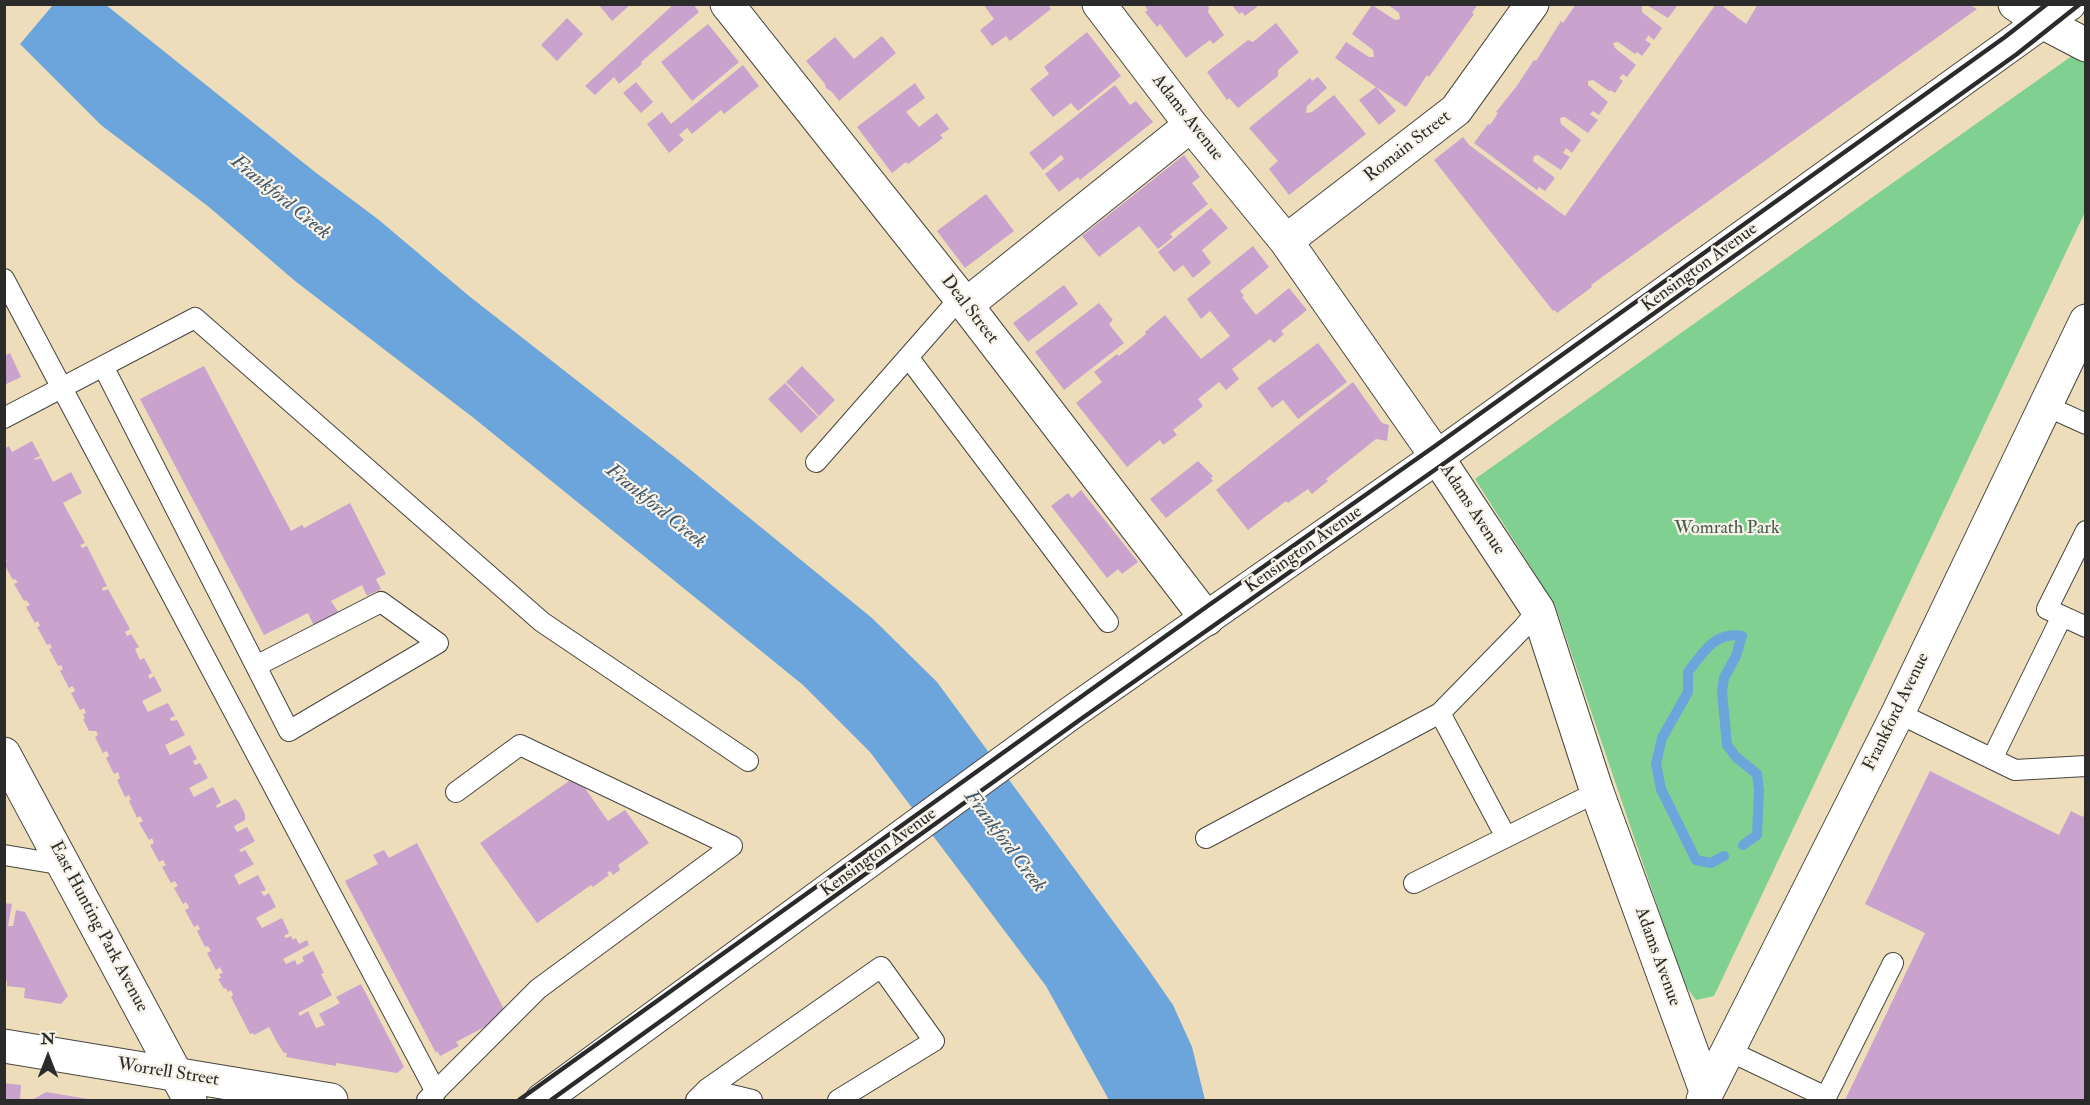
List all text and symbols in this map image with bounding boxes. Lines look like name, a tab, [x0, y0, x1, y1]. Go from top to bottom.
street label: Adams Avenue	[1147, 70, 1227, 166]
street label: Romain Street	[1360, 106, 1456, 188]
water label: Frankford Creek	[225, 150, 335, 246]
street label: Kensington Avenue	[1638, 219, 1762, 317]
street label: Deal Street	[935, 271, 1003, 349]
water label: Frankford Creek	[600, 459, 710, 555]
street label: Adams Avenue	[1435, 461, 1509, 559]
street label: Kensington Avenue	[1241, 502, 1367, 598]
park label: Womrath Park	[1674, 518, 1780, 540]
street label: Frankford Avenue	[1859, 649, 1935, 775]
water label: Frankford Creek	[958, 786, 1050, 898]
street label: Kensington Avenue	[817, 804, 941, 902]
street label: East Hunting Park Avenue	[44, 838, 152, 1016]
street label: Adams Avenue	[1629, 905, 1685, 1009]
north arrow	[18, 1027, 78, 1087]
text: N	[41, 1029, 55, 1049]
street label: Worrell Street	[116, 1054, 220, 1092]

